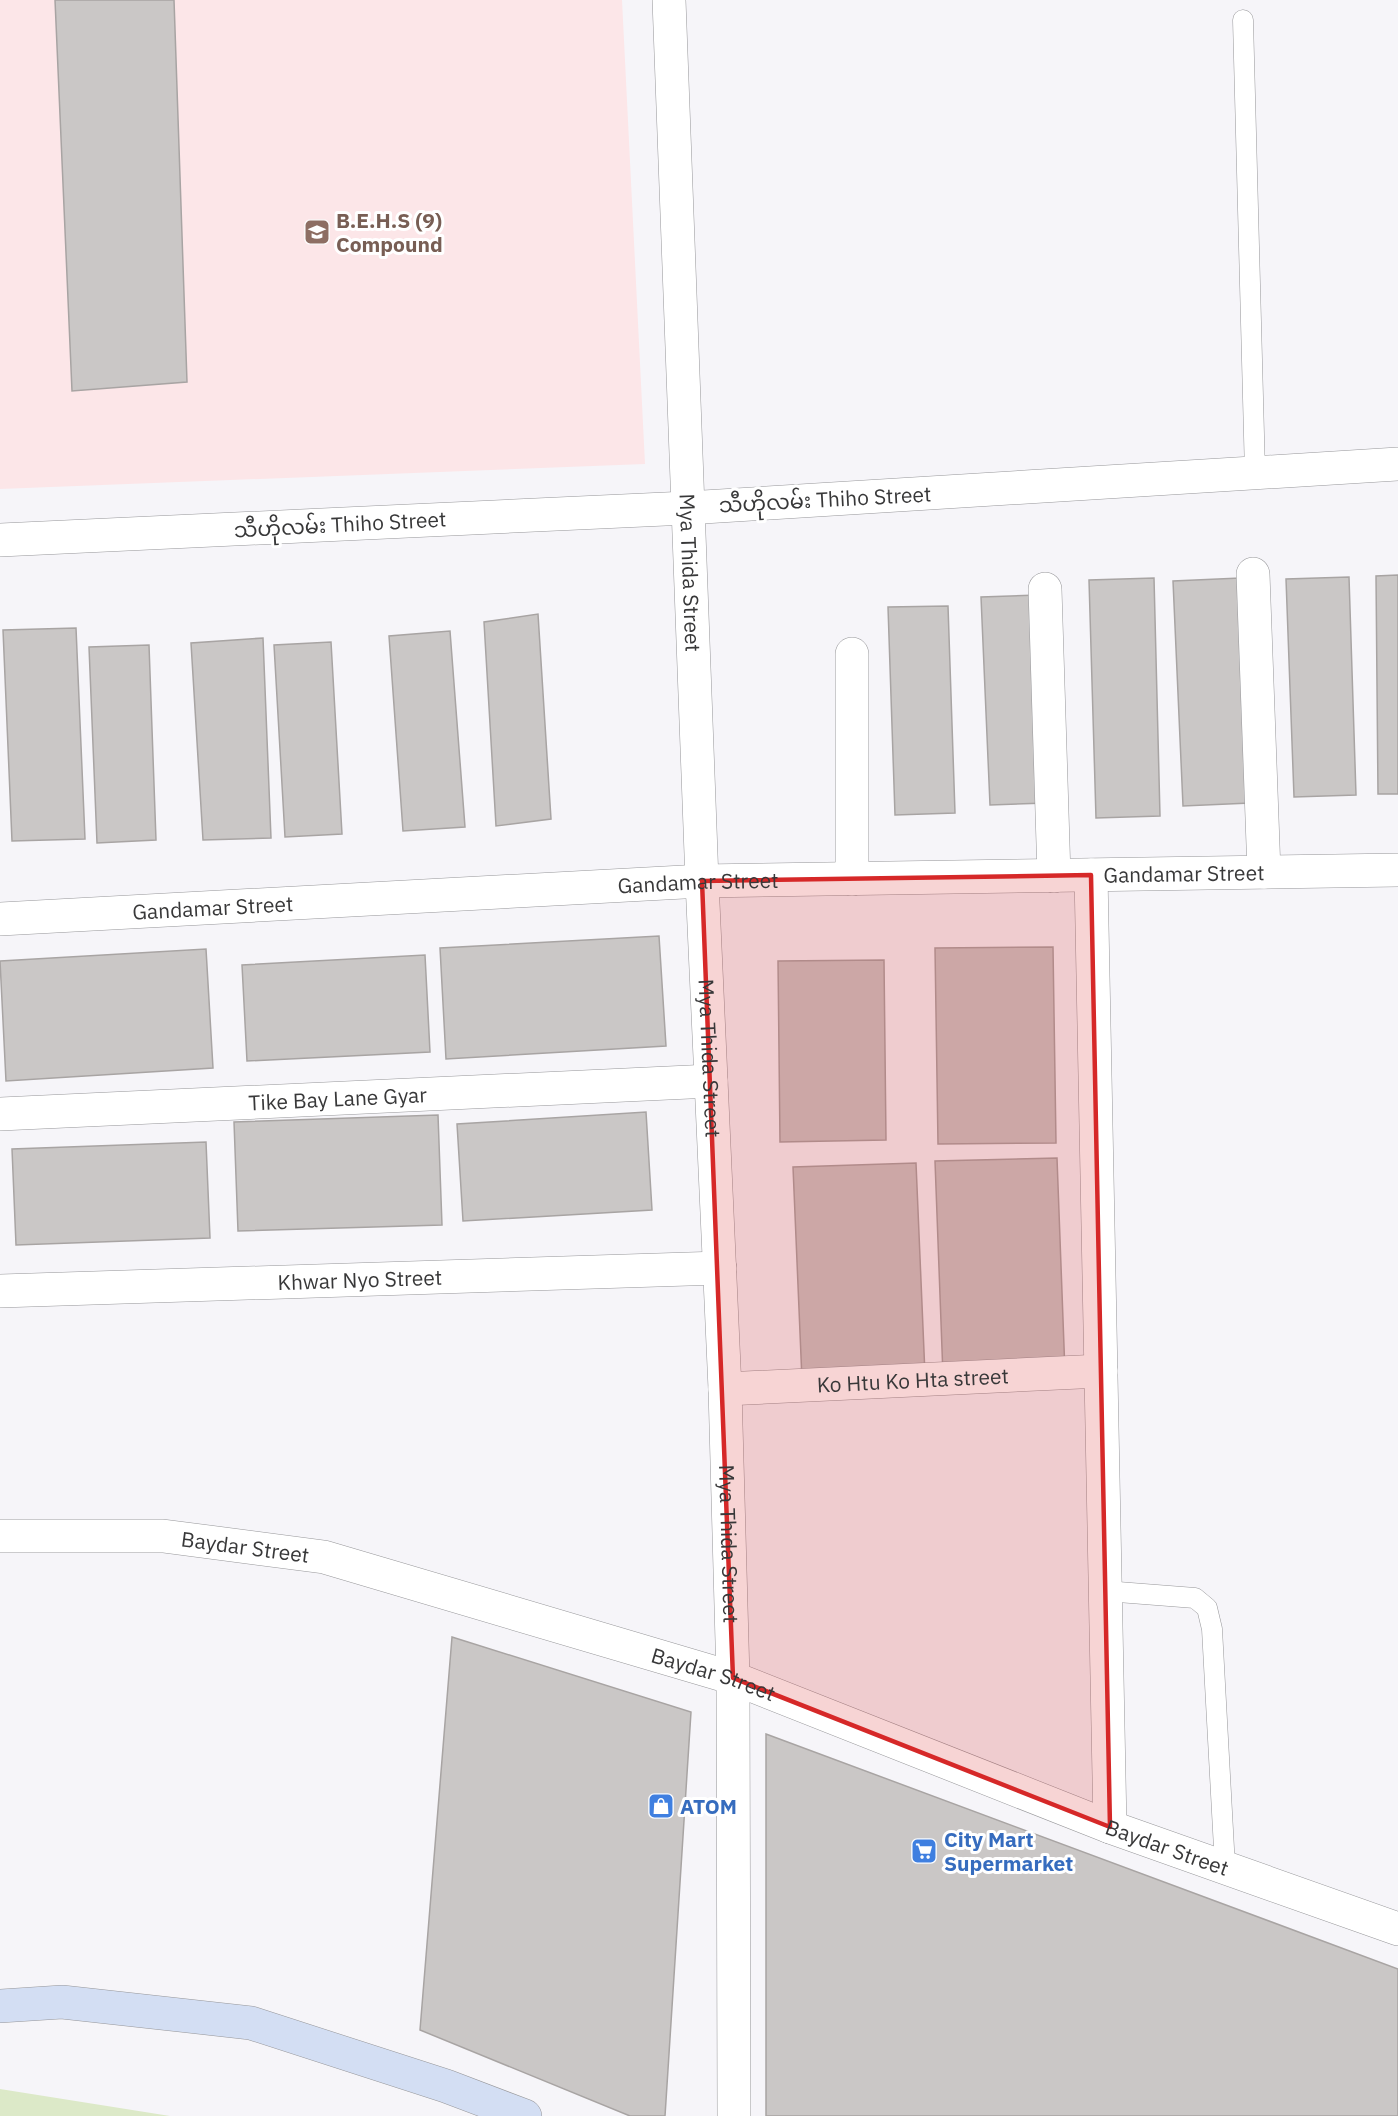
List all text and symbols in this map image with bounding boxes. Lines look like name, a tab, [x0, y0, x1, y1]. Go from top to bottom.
place label: B.E.H.S (9) Compound	[336, 206, 443, 258]
school or university icon: B.E.H.S (9) Compound	[302, 217, 332, 247]
street label: သီဟိုလမ်း Thiho Street	[718, 478, 932, 523]
street label: Mya Thida Street	[673, 493, 707, 652]
street label: သီဟိုလမ်း Thiho Street	[233, 503, 447, 548]
street label: Gandamar Street	[1103, 858, 1265, 889]
street label: Gandamar Street	[617, 866, 779, 900]
street label: Gandamar Street	[132, 889, 294, 926]
street label: Mya Thida Street	[692, 978, 728, 1138]
street label: Tike Bay Lane Gyar	[248, 1080, 428, 1116]
street label: Khwar Nyo Street	[277, 1263, 443, 1296]
street label: Ko Htu Ko Hta street	[816, 1361, 1009, 1399]
street label: Mya Thida Street	[713, 1464, 745, 1623]
street label: Baydar Street	[180, 1525, 311, 1569]
street label: Baydar Street	[648, 1641, 780, 1707]
shop icon: ATOM	[646, 1791, 676, 1821]
place label: ATOM	[680, 1792, 737, 1820]
street label: Baydar Street	[1102, 1813, 1233, 1882]
place label: City Mart Supermarket	[944, 1825, 1073, 1877]
supermarket icon: City Mart Supermarket	[909, 1836, 939, 1866]

